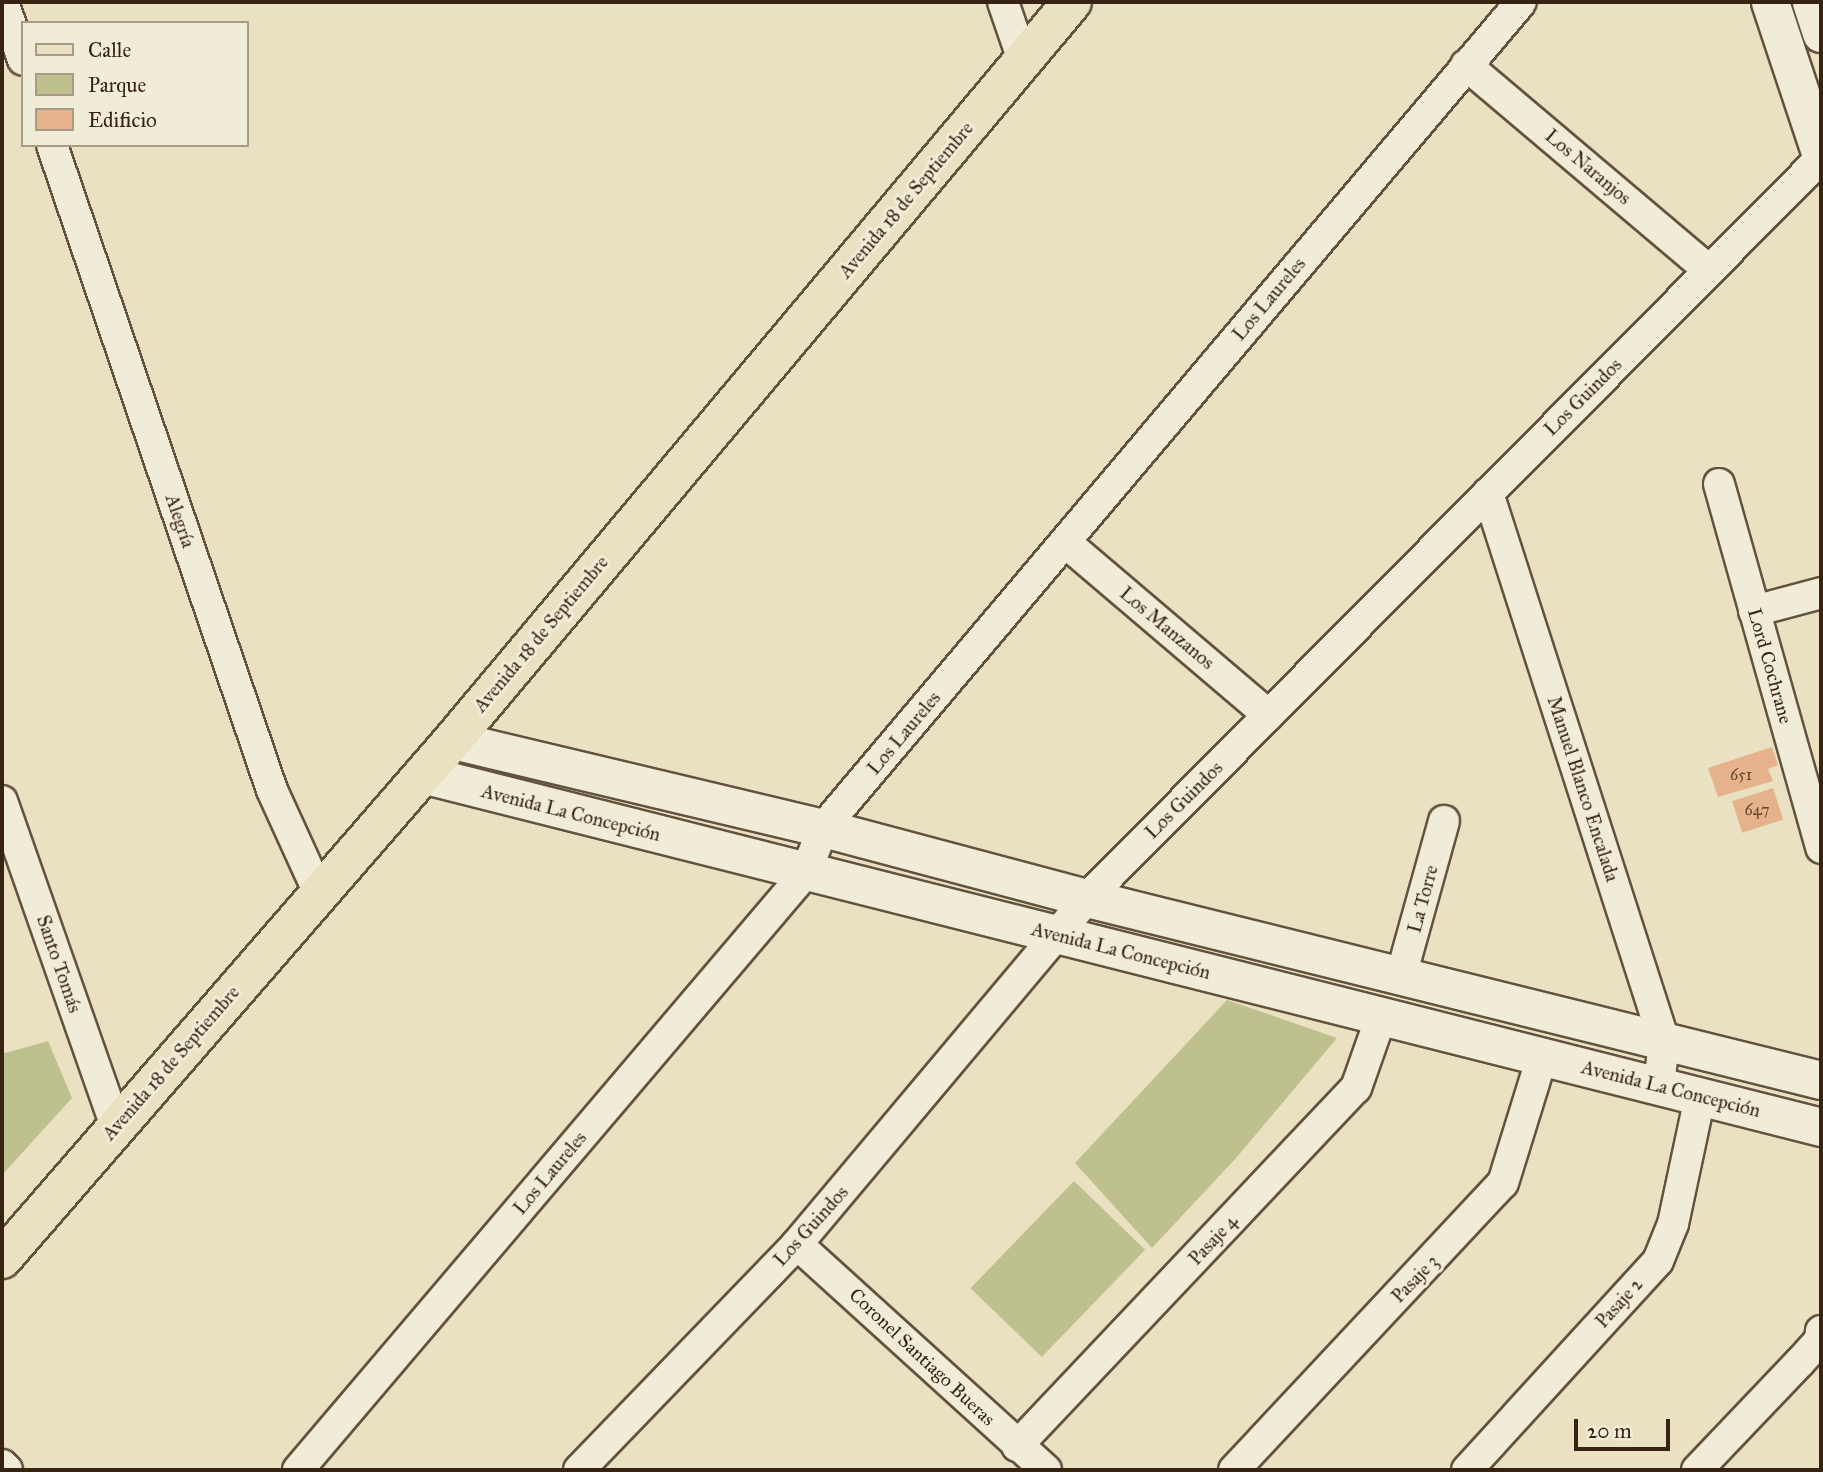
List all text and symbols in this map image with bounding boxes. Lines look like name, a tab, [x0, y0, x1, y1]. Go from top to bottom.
legend	[21, 21, 248, 147]
text: Calle	[88, 37, 131, 63]
text: Parque	[88, 72, 146, 98]
text: Edificio	[88, 107, 157, 133]
street label: Avenida 18 de Septiembre	[834, 117, 978, 283]
street label: Los Naranjos	[1540, 124, 1636, 210]
street label: Los Laureles	[1228, 253, 1310, 345]
street label: Los Guindos	[1539, 353, 1627, 441]
street label: Alegría	[160, 491, 200, 551]
street label: Avenida 18 de Septiembre	[469, 551, 613, 717]
street label: Los Manzanos	[1115, 582, 1219, 674]
street label: Lord Cochrane	[1743, 606, 1797, 726]
street label: Los Laureles	[863, 687, 945, 779]
street label: Manuel Blanco Encalada	[1542, 693, 1624, 885]
street label: Los Guindos	[1140, 756, 1228, 844]
house number: 651	[1730, 765, 1752, 785]
street label: Avenida La Concepción	[479, 780, 663, 846]
house number: 647	[1745, 800, 1769, 820]
street label: La Torre	[1403, 863, 1443, 935]
street label: Santo Tomás	[32, 912, 86, 1016]
street label: Avenida La Concepción	[1029, 918, 1213, 984]
street label: Avenida 18 de Septiembre	[98, 981, 244, 1145]
street label: Avenida La Concepción	[1579, 1056, 1763, 1122]
street label: Los Laureles	[509, 1127, 591, 1219]
street label: Los Guindos	[769, 1181, 853, 1271]
street label: Pasaje 4	[1184, 1210, 1242, 1270]
street label: Pasaje 3	[1387, 1250, 1443, 1308]
street label: Pasaje 2	[1591, 1273, 1647, 1333]
street label: Coronel Santiago Bueras	[844, 1283, 1000, 1431]
scale bar	[1578, 1406, 1674, 1450]
text: 20 m	[1587, 1418, 1632, 1444]

